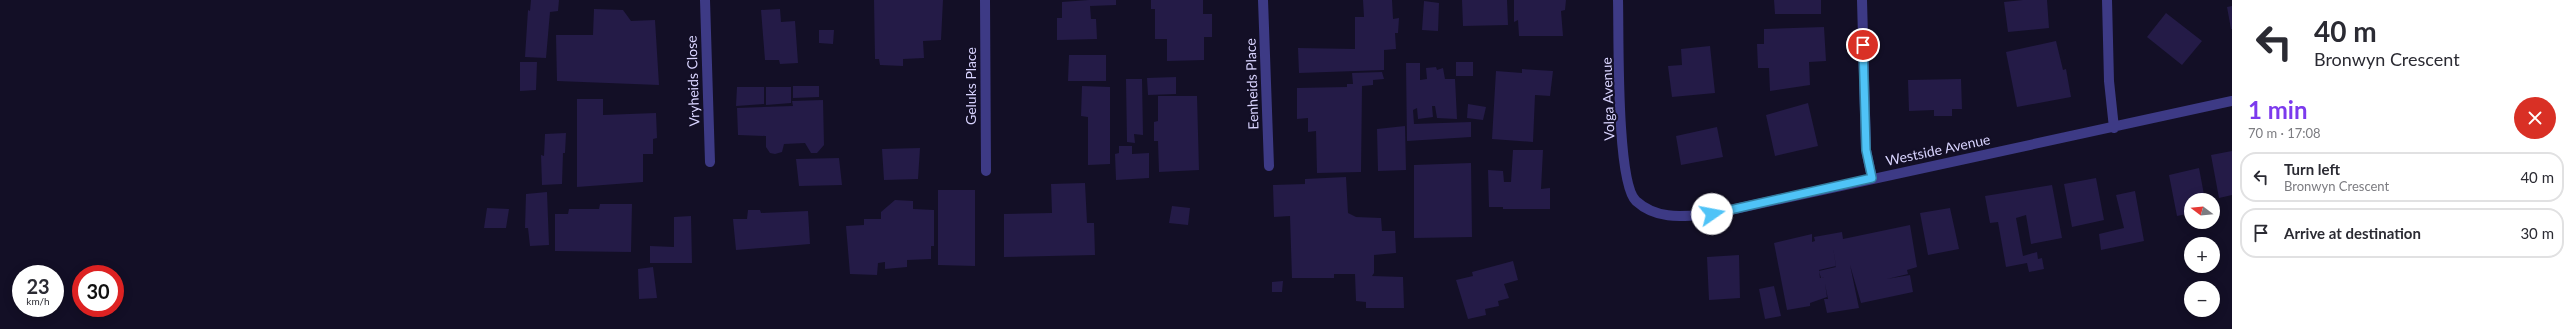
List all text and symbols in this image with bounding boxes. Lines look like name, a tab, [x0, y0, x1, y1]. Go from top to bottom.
text: 40 m	[2314, 14, 2377, 48]
icon: left	[2248, 16, 2300, 68]
pin	[1846, 28, 1880, 62]
icon: arrive	[1852, 34, 1874, 56]
street label: Vryheids Close	[682, 35, 703, 127]
street label: Eenheids Place	[1241, 38, 1262, 130]
street label: Geluks Place	[962, 47, 979, 125]
text: Bronwyn Crescent	[2314, 48, 2460, 70]
street label: Volga Avenue	[1598, 57, 1617, 141]
text: 1 min	[2248, 95, 2308, 124]
button: close	[2514, 97, 2556, 139]
text: 70 m · 17:08	[2248, 125, 2321, 141]
street label: Westside Avenue	[1884, 130, 1992, 169]
text: Turn left	[2284, 160, 2340, 178]
icon: left	[2250, 166, 2272, 188]
text: 40 m	[2520, 168, 2554, 186]
text: Bronwyn Crescent	[2284, 178, 2389, 194]
position arrow	[1691, 193, 1733, 235]
north arrow	[2184, 193, 2220, 229]
map controls	[2184, 193, 2220, 317]
icon: arrive	[2250, 222, 2272, 244]
text: Arrive at destination	[2284, 224, 2421, 242]
text: 30 m	[2520, 224, 2554, 242]
button: +	[2184, 237, 2220, 273]
speed limit sign: 30	[72, 265, 124, 317]
text: 23	[26, 274, 50, 298]
button: −	[2184, 281, 2220, 317]
text: km/h	[26, 295, 50, 307]

